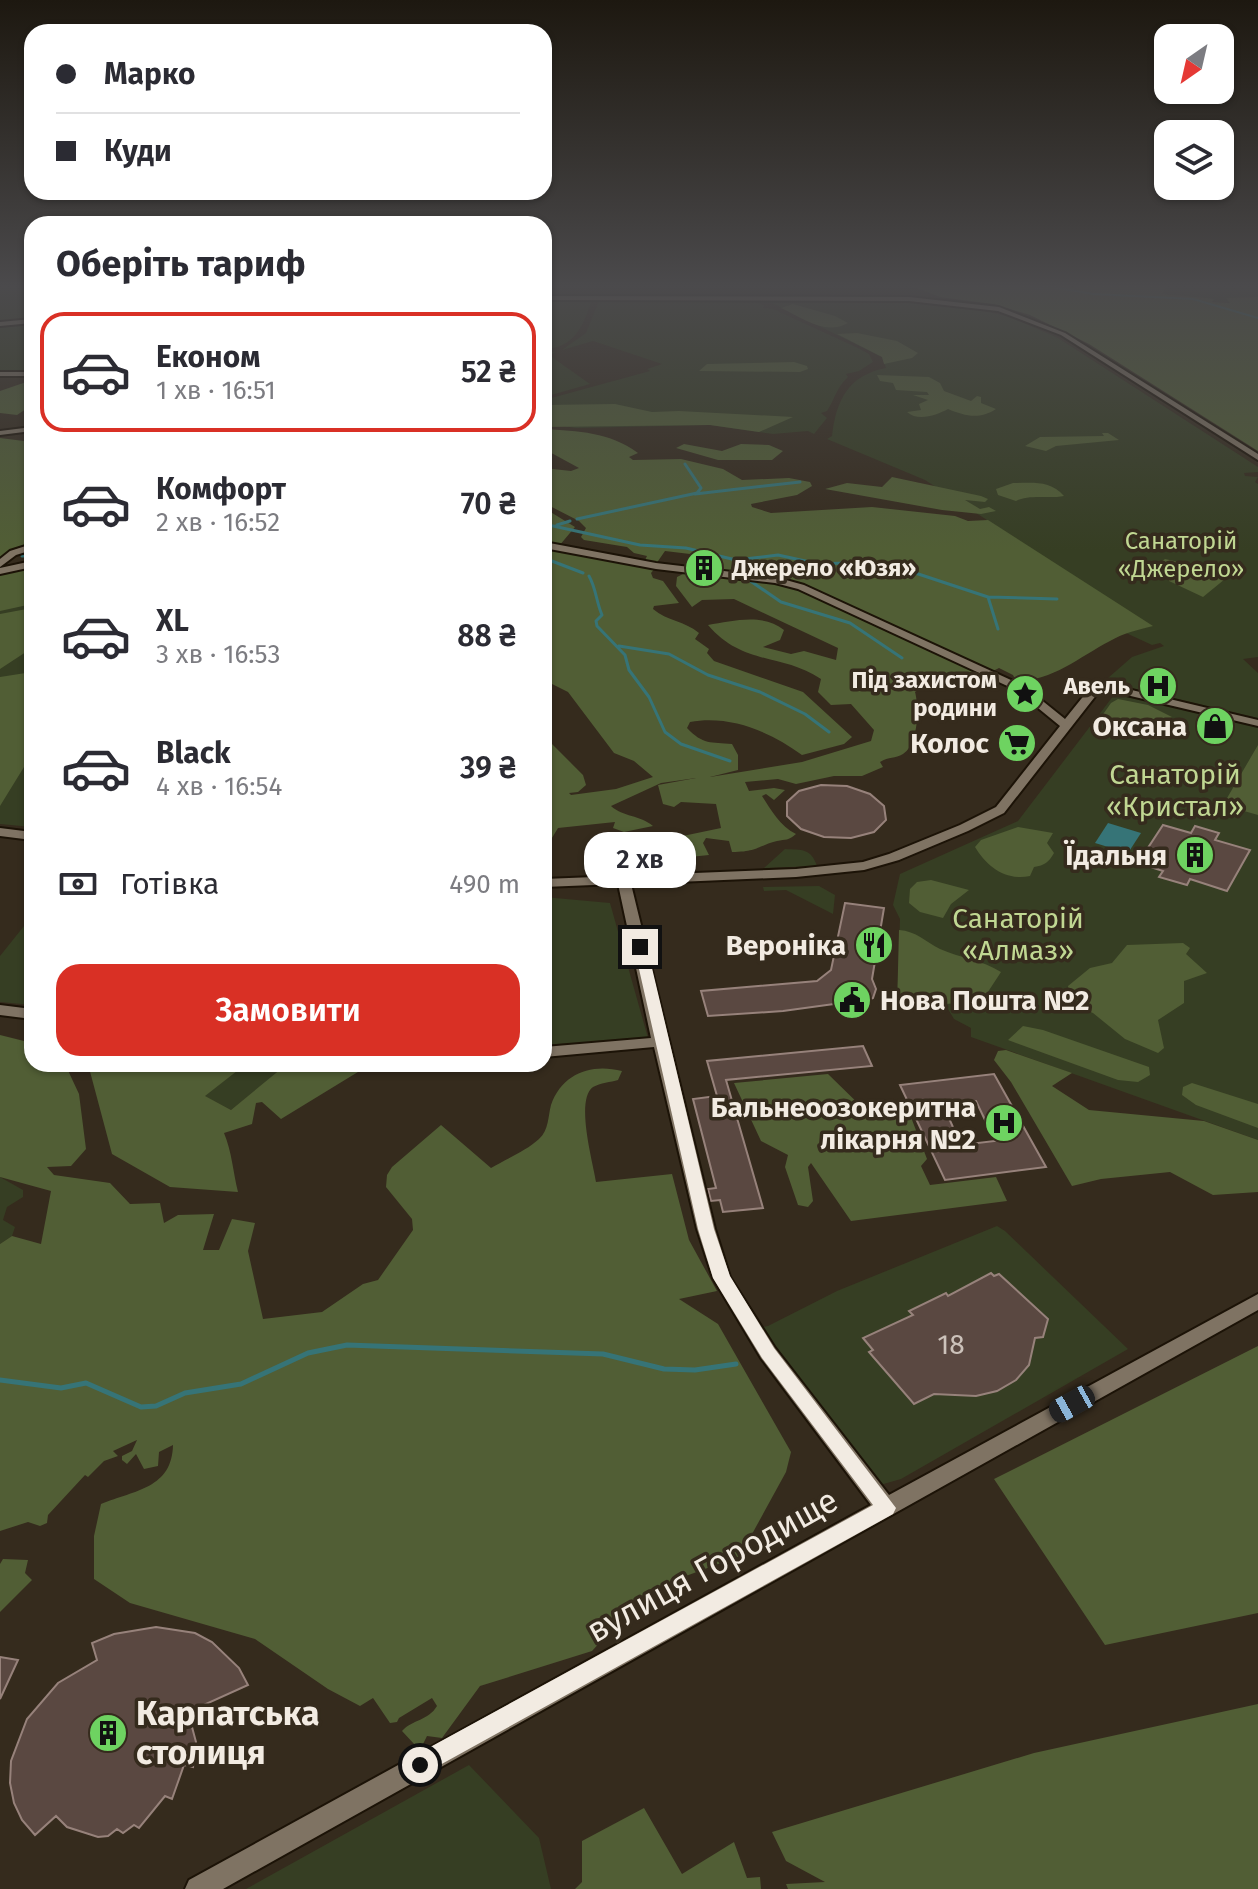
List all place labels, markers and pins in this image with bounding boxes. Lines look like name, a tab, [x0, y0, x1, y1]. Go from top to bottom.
building icon: Джерело «Юзя»	[683, 547, 725, 589]
place label: Джерело «Юзя»	[731, 554, 916, 582]
hospital icon: Авель	[1137, 665, 1179, 707]
place label: Під захистом родини	[852, 666, 997, 722]
place label: Авель	[1062, 672, 1130, 700]
place icon: Під захистом родини	[1004, 673, 1046, 715]
shop icon: Оксана	[1194, 705, 1236, 747]
place label: Оксана	[1092, 710, 1187, 743]
supermarket icon: Колос	[996, 722, 1038, 764]
place label: Колос	[910, 727, 990, 760]
building icon: Їдальня	[1174, 834, 1216, 876]
place label: Їдальня	[1063, 839, 1167, 872]
restaurant icon: Вероніка	[853, 924, 895, 966]
place label: Вероніка	[726, 929, 846, 962]
public building icon: Нова Пошта №2	[831, 979, 873, 1021]
place label: Нова Пошта №2	[880, 984, 1089, 1017]
place label: Бальнеоозокеритна лікарня №2	[711, 1091, 976, 1156]
hospital icon: Бальнеоозокеритна лікарня №2	[983, 1102, 1025, 1144]
place label: Карпатська столиця	[136, 1693, 320, 1773]
building icon: Карпатська столиця	[87, 1712, 129, 1754]

